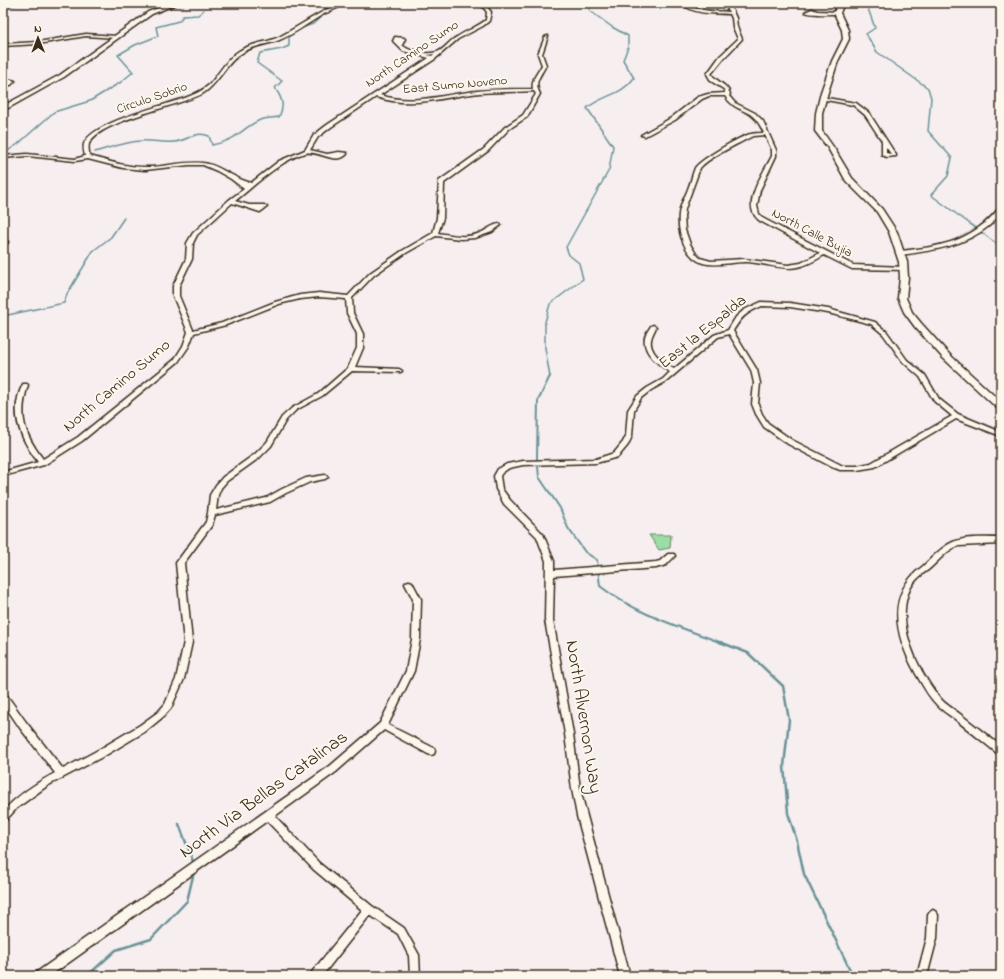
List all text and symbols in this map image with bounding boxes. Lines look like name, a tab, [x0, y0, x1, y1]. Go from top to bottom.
street label: North Camino Sumo	[362, 16, 463, 92]
north arrow	[18, 18, 58, 58]
text: N	[34, 21, 42, 37]
street label: East Sumo Noveno	[402, 71, 508, 99]
street label: Circulo Sobrio	[114, 77, 190, 119]
street label: North Calle Bujia	[768, 204, 856, 262]
street label: East la Espalda	[654, 289, 752, 375]
street label: North Camino Sumo	[58, 334, 176, 438]
street label: North Alvernon Way	[557, 638, 608, 796]
street label: North Via Bellas Catalinas	[174, 725, 354, 865]

